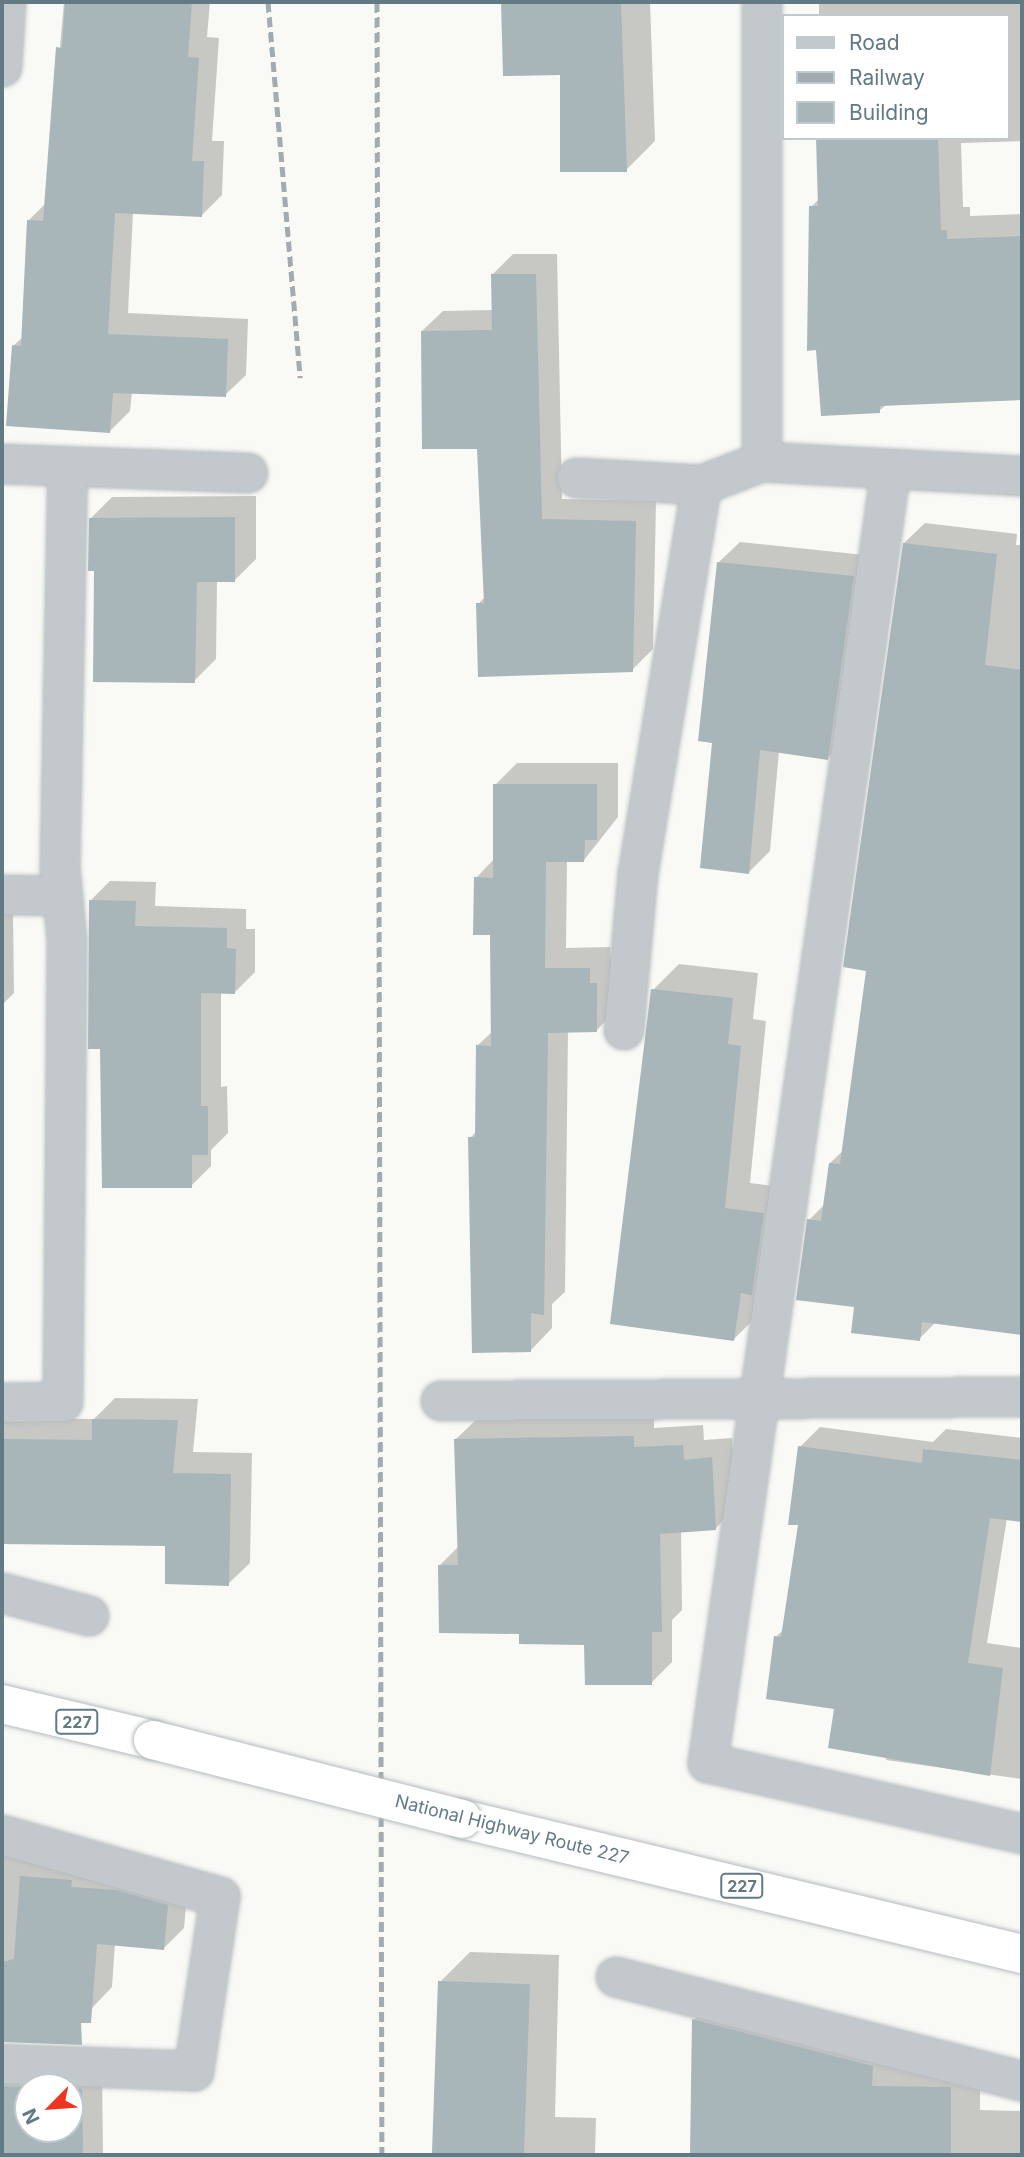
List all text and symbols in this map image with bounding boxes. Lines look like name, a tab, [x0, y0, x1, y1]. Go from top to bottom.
legend	[782, 14, 1010, 140]
text: Road	[849, 30, 900, 55]
text: Railway	[849, 65, 925, 90]
text: Building	[849, 100, 929, 125]
road number: 227	[54, 1710, 100, 1734]
street label: National Highway Route 227	[393, 1790, 631, 1870]
road number: 227	[719, 1874, 765, 1898]
north arrow	[14, 2073, 84, 2143]
text: N	[18, 2105, 45, 2128]

